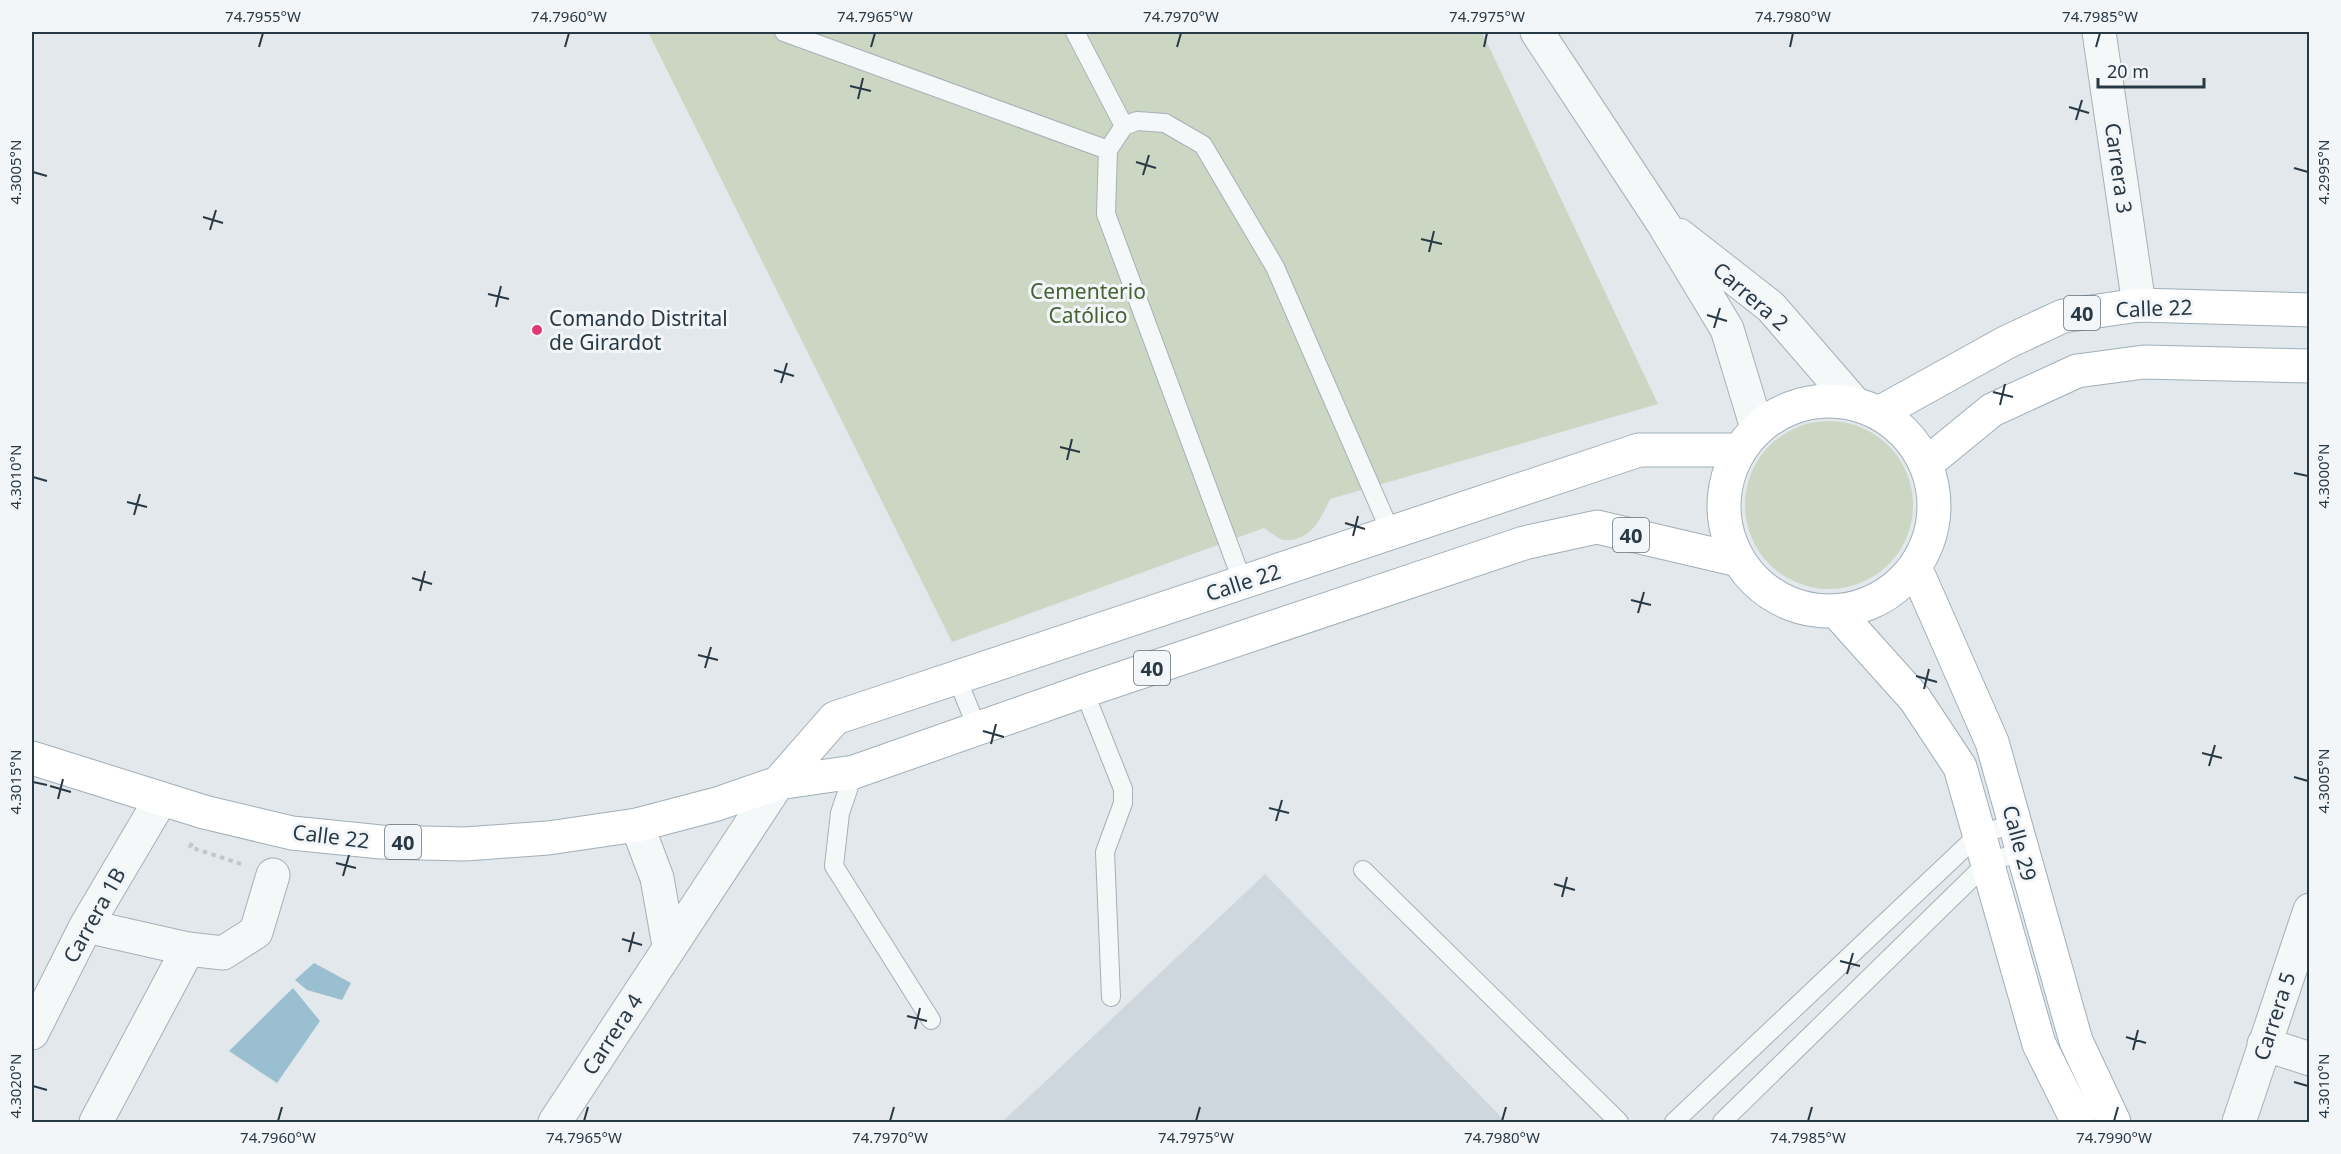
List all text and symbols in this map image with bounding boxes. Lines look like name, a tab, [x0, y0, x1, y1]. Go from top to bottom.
text: 74.7955°W	[225, 6, 301, 26]
text: 74.7960°W	[531, 6, 607, 26]
text: 74.7965°W	[837, 6, 913, 26]
text: 74.7970°W	[1143, 6, 1219, 26]
text: 74.7975°W	[1449, 6, 1525, 26]
text: 74.7980°W	[1755, 6, 1831, 26]
text: 74.7985°W	[2062, 6, 2138, 26]
scale bar	[2098, 51, 2204, 89]
text: 20 m	[2107, 59, 2149, 83]
street label: Carrera 3	[2099, 121, 2139, 215]
text: 4.3005°N	[5, 140, 25, 204]
text: 4.2995°N	[2313, 140, 2333, 204]
street label: Carrera 2	[1707, 255, 1795, 337]
park label: Cementerio Católico	[1030, 277, 1146, 329]
street label: Calle 22	[2115, 293, 2193, 323]
road number: 40	[2064, 296, 2100, 330]
place label: Comando Distrital de Girardot	[549, 304, 728, 356]
marker: Comando Distrital de Girardot	[530, 323, 544, 337]
text: 4.3000°N	[2313, 444, 2333, 508]
text: 4.3010°N	[5, 445, 25, 509]
road number: 40	[1613, 518, 1649, 552]
street label: Calle 22	[1202, 557, 1284, 607]
road number: 40	[1134, 651, 1170, 685]
text: 4.3005°N	[2313, 749, 2333, 813]
text: 4.3015°N	[5, 750, 25, 814]
street label: Calle 29	[1996, 802, 2044, 884]
street label: Calle 22	[291, 817, 371, 855]
road number: 40	[385, 825, 421, 859]
street label: Carrera 1B	[56, 862, 132, 968]
street label: Carrera 5	[2247, 968, 2301, 1064]
street label: Carrera 4	[575, 988, 649, 1080]
text: 4.3020°N	[5, 1054, 25, 1118]
text: 4.3010°N	[2313, 1054, 2333, 1118]
text: 74.7960°W	[240, 1127, 316, 1147]
text: 74.7965°W	[546, 1127, 622, 1147]
text: 74.7970°W	[852, 1127, 928, 1147]
text: 74.7975°W	[1158, 1127, 1234, 1147]
text: 74.7980°W	[1464, 1127, 1540, 1147]
text: 74.7985°W	[1770, 1127, 1846, 1147]
text: 74.7990°W	[2076, 1127, 2152, 1147]

